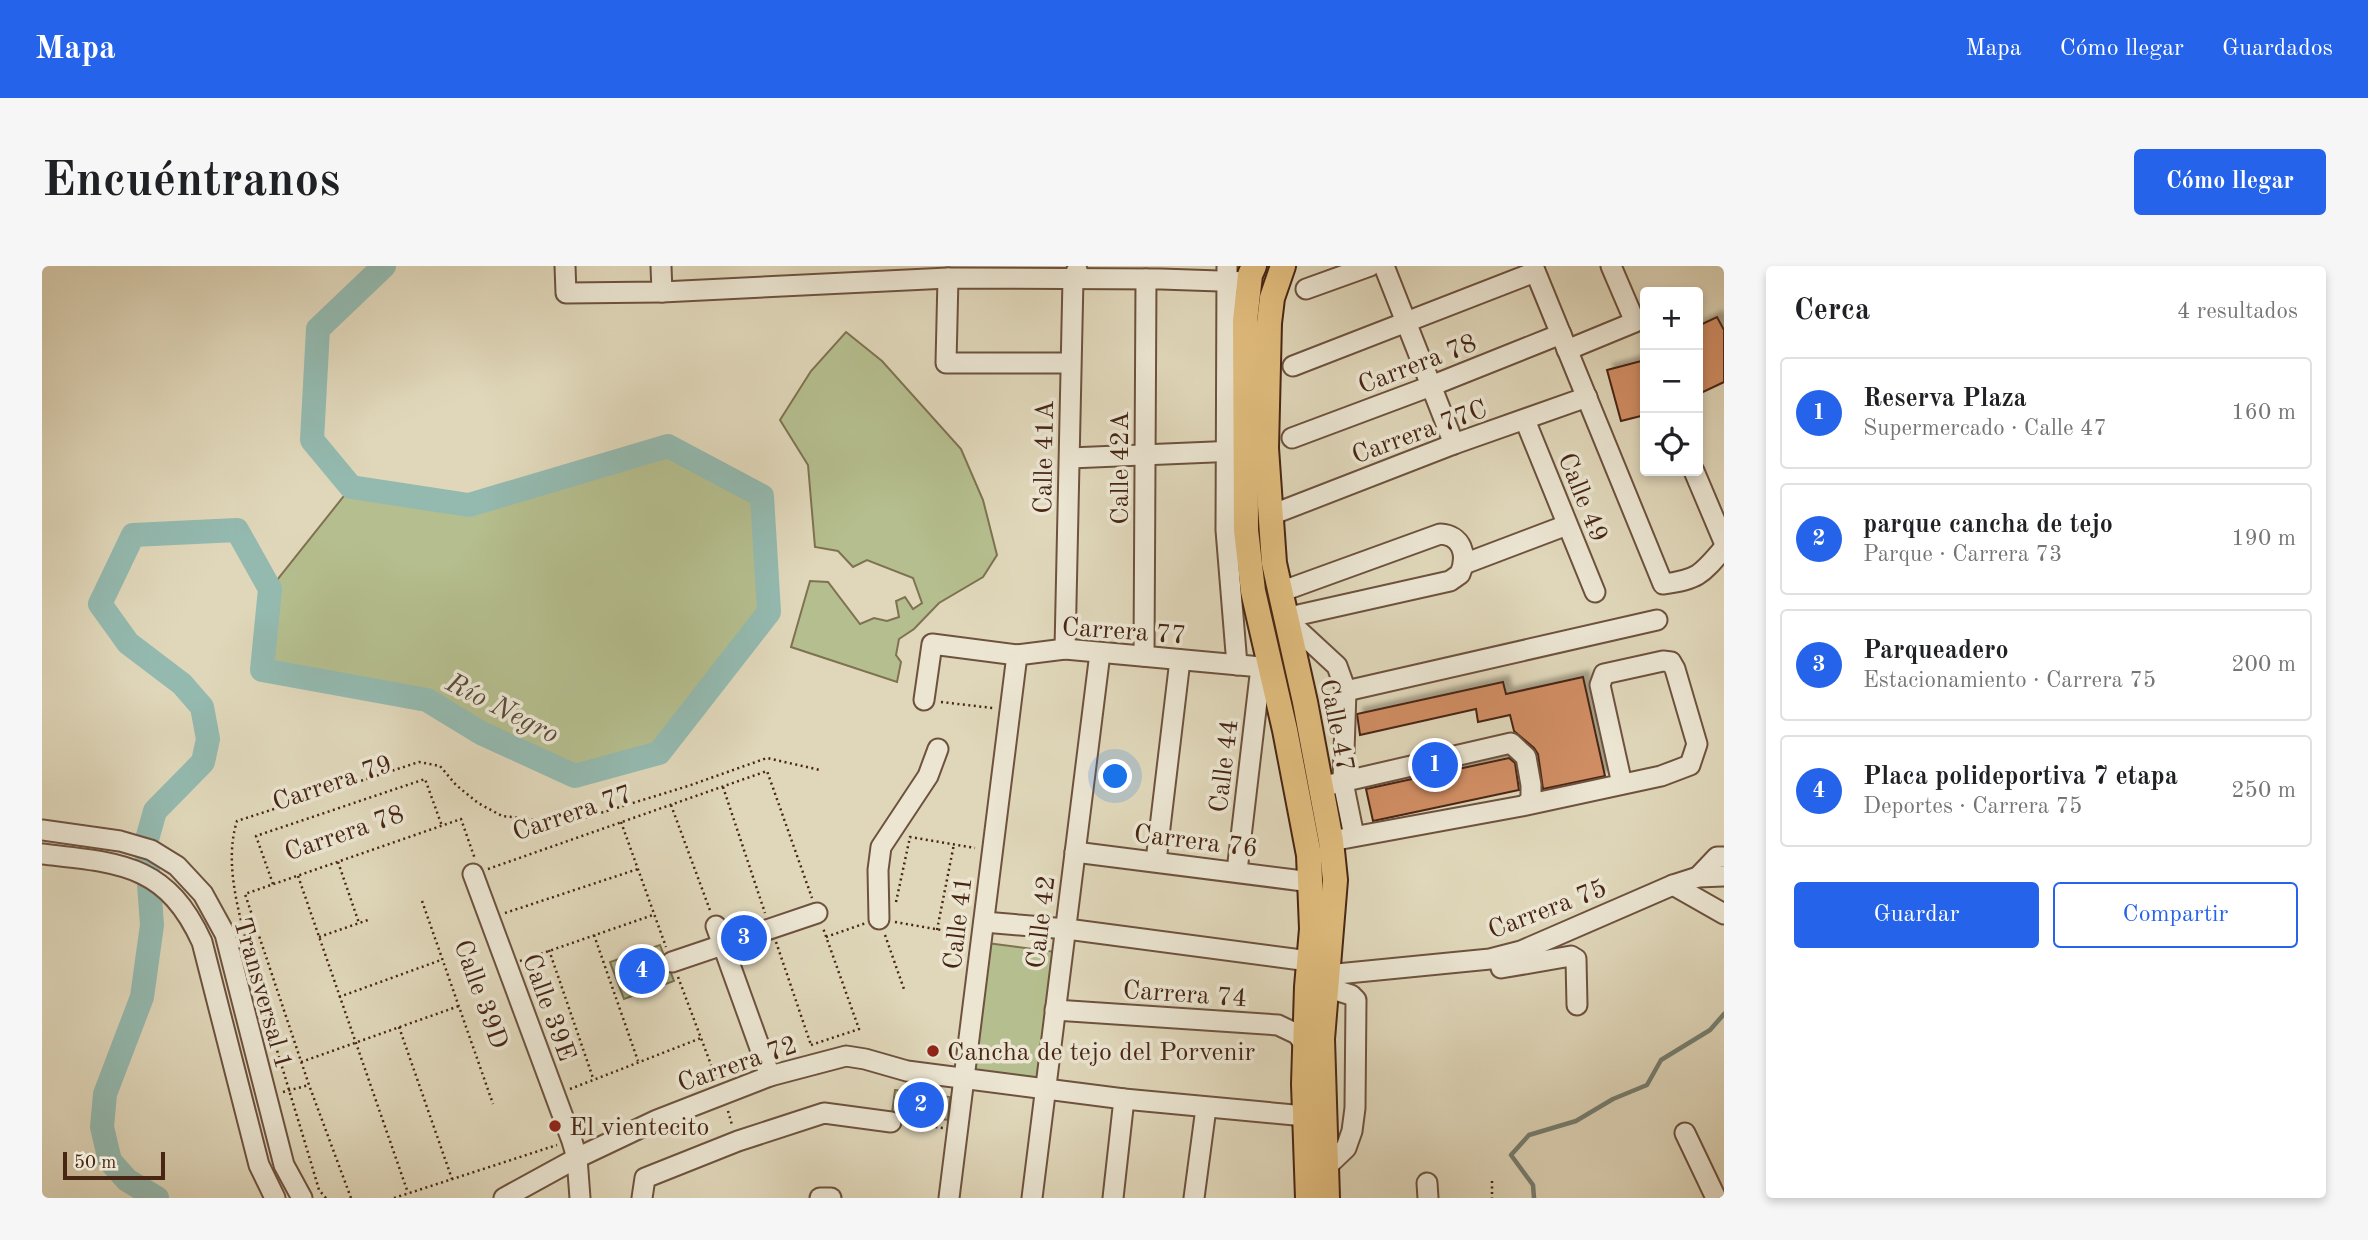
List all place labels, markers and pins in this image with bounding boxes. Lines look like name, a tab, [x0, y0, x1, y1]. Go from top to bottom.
pin: 1	[1412, 739, 1458, 791]
pin: 3	[721, 912, 767, 964]
pin: 4	[619, 945, 665, 997]
place label: Cancha de tejo del Porvenir	[947, 1040, 1256, 1066]
marker: Cancha de tejo del Porvenir	[925, 1043, 941, 1059]
pin: 2	[898, 1079, 944, 1131]
place label: El vientecito	[569, 1115, 709, 1141]
marker: El vientecito	[547, 1118, 563, 1134]

